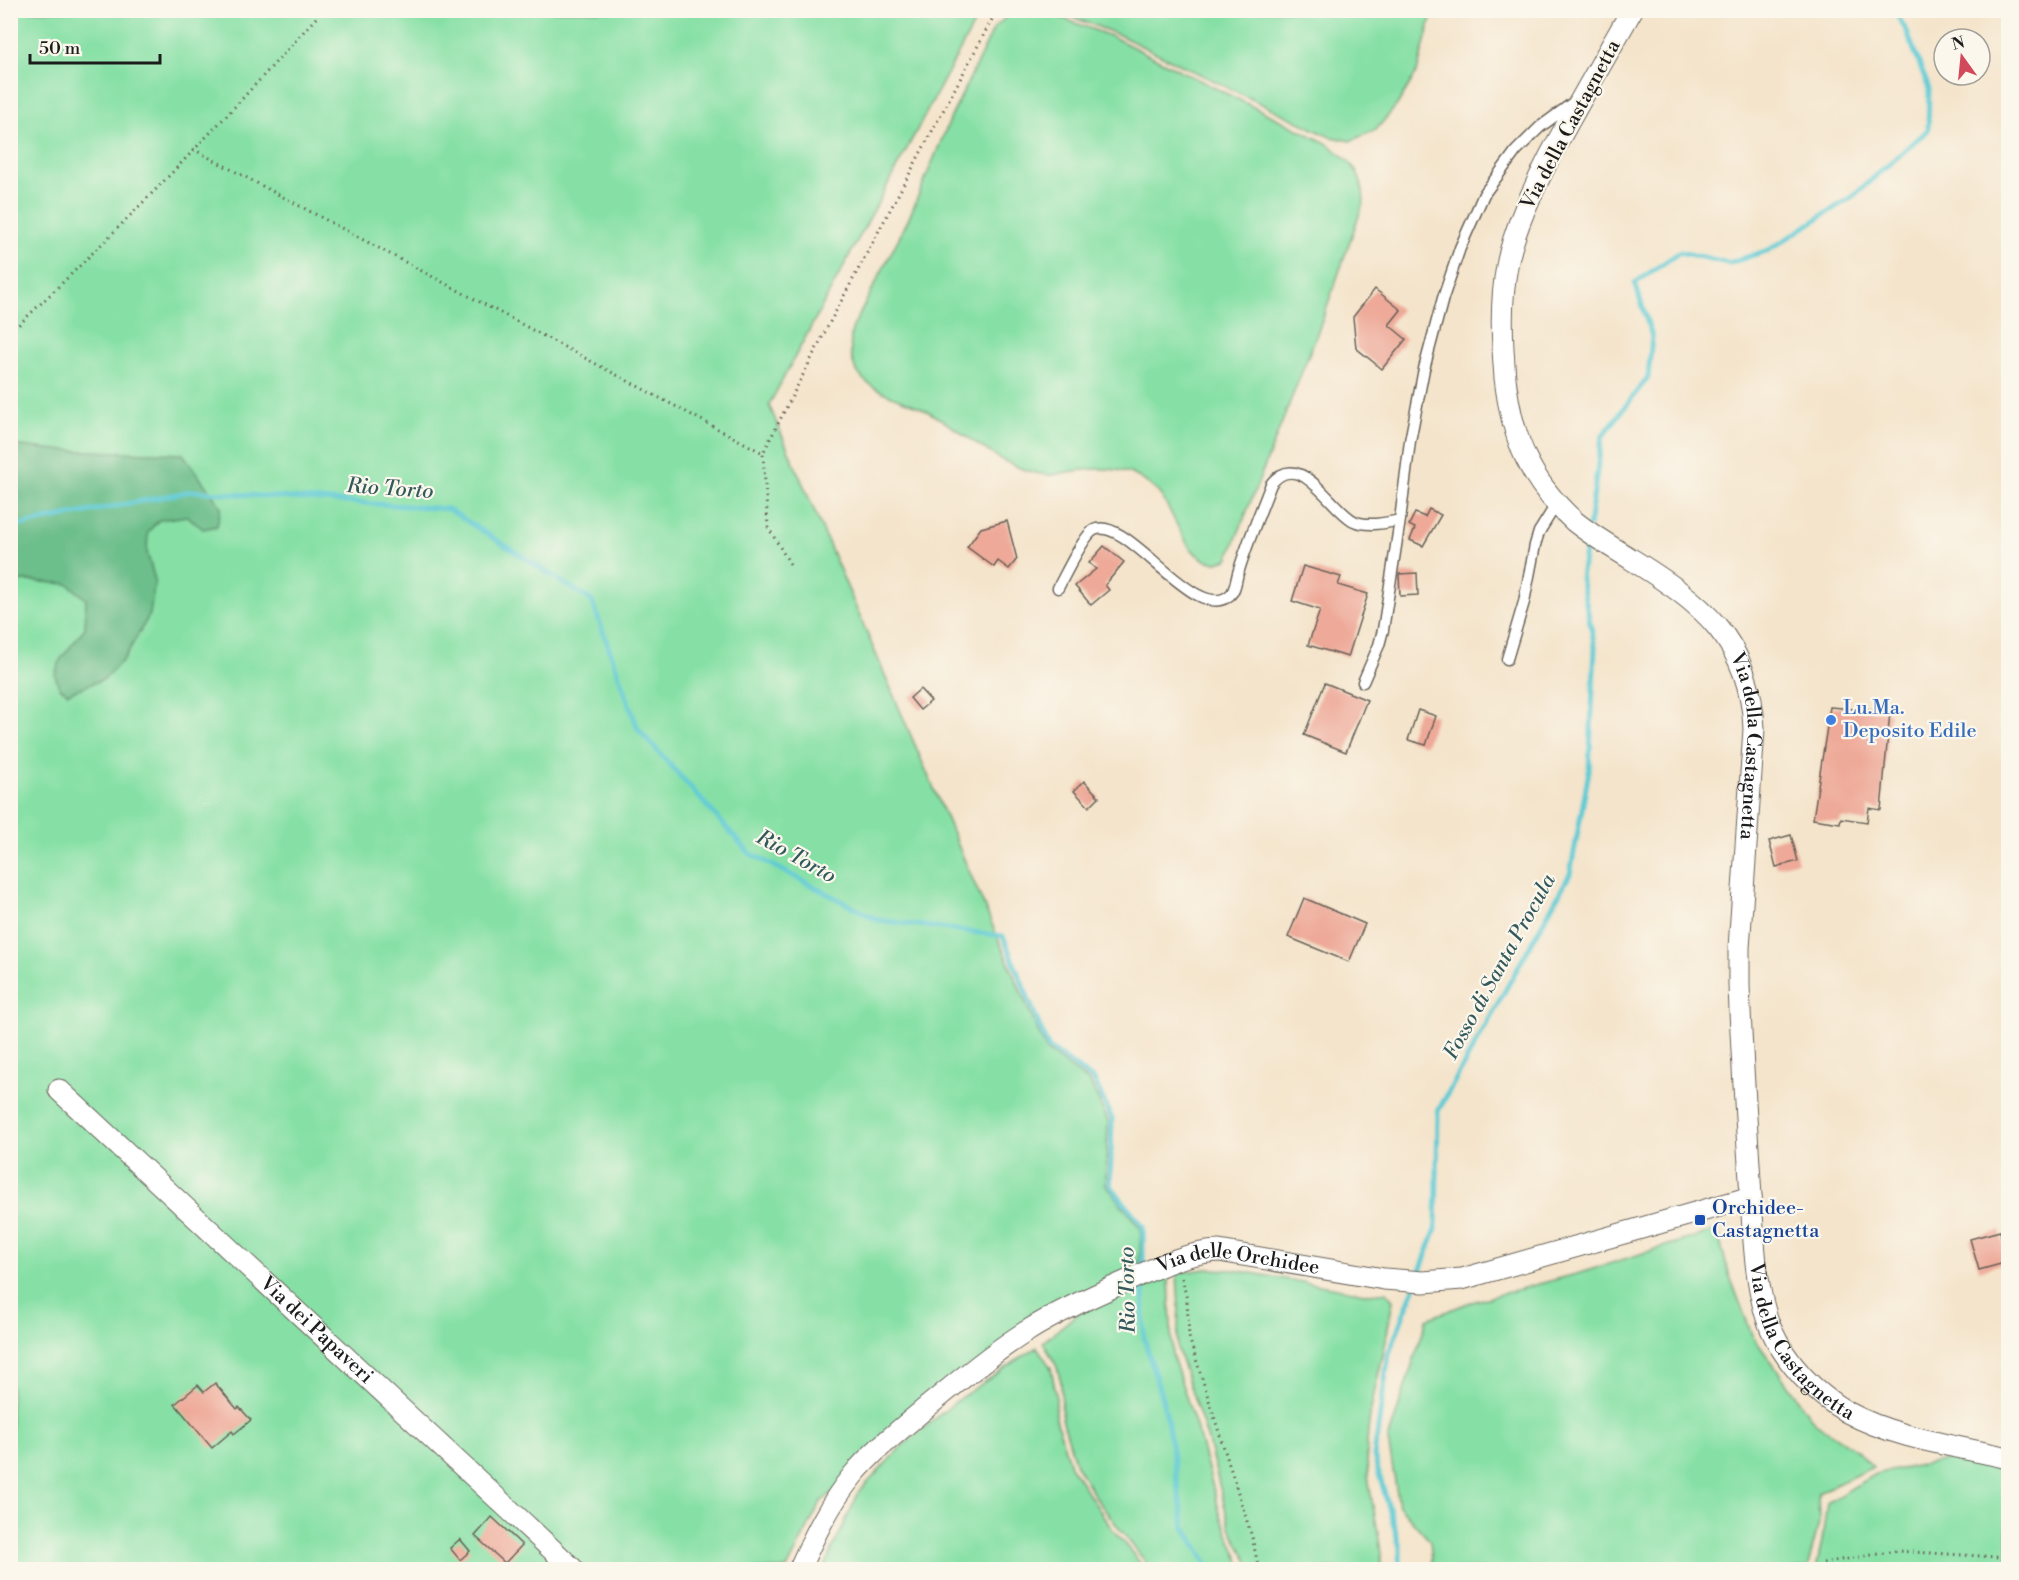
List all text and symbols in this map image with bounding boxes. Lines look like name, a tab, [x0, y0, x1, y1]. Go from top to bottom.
scale bar	[30, 27, 160, 65]
north arrow	[1932, 27, 1992, 87]
text: N	[1950, 32, 1967, 55]
street label: Via della Castagnetta	[1515, 35, 1627, 215]
text: 50 m	[39, 37, 81, 60]
water label: Rio Torto	[345, 473, 434, 505]
street label: Via della Castagnetta	[1724, 648, 1767, 841]
place label: Lu.Ma. Deposito Edile	[1843, 696, 1977, 744]
marker: Lu.Ma. Deposito Edile	[1824, 713, 1838, 727]
water label: Rio Torto	[751, 824, 840, 889]
water label: Fosso di Santa Procula	[1438, 869, 1562, 1064]
place label: Orchidee- Castagnetta	[1712, 1196, 1820, 1244]
marker: Orchidee- Castagnetta	[1693, 1213, 1707, 1227]
street label: Via delle Orchidee	[1152, 1238, 1321, 1280]
water label: Rio Torto	[1114, 1246, 1142, 1335]
street label: Via della Castagnetta	[1743, 1260, 1860, 1427]
street label: Via dei Papaveri	[254, 1270, 379, 1389]

